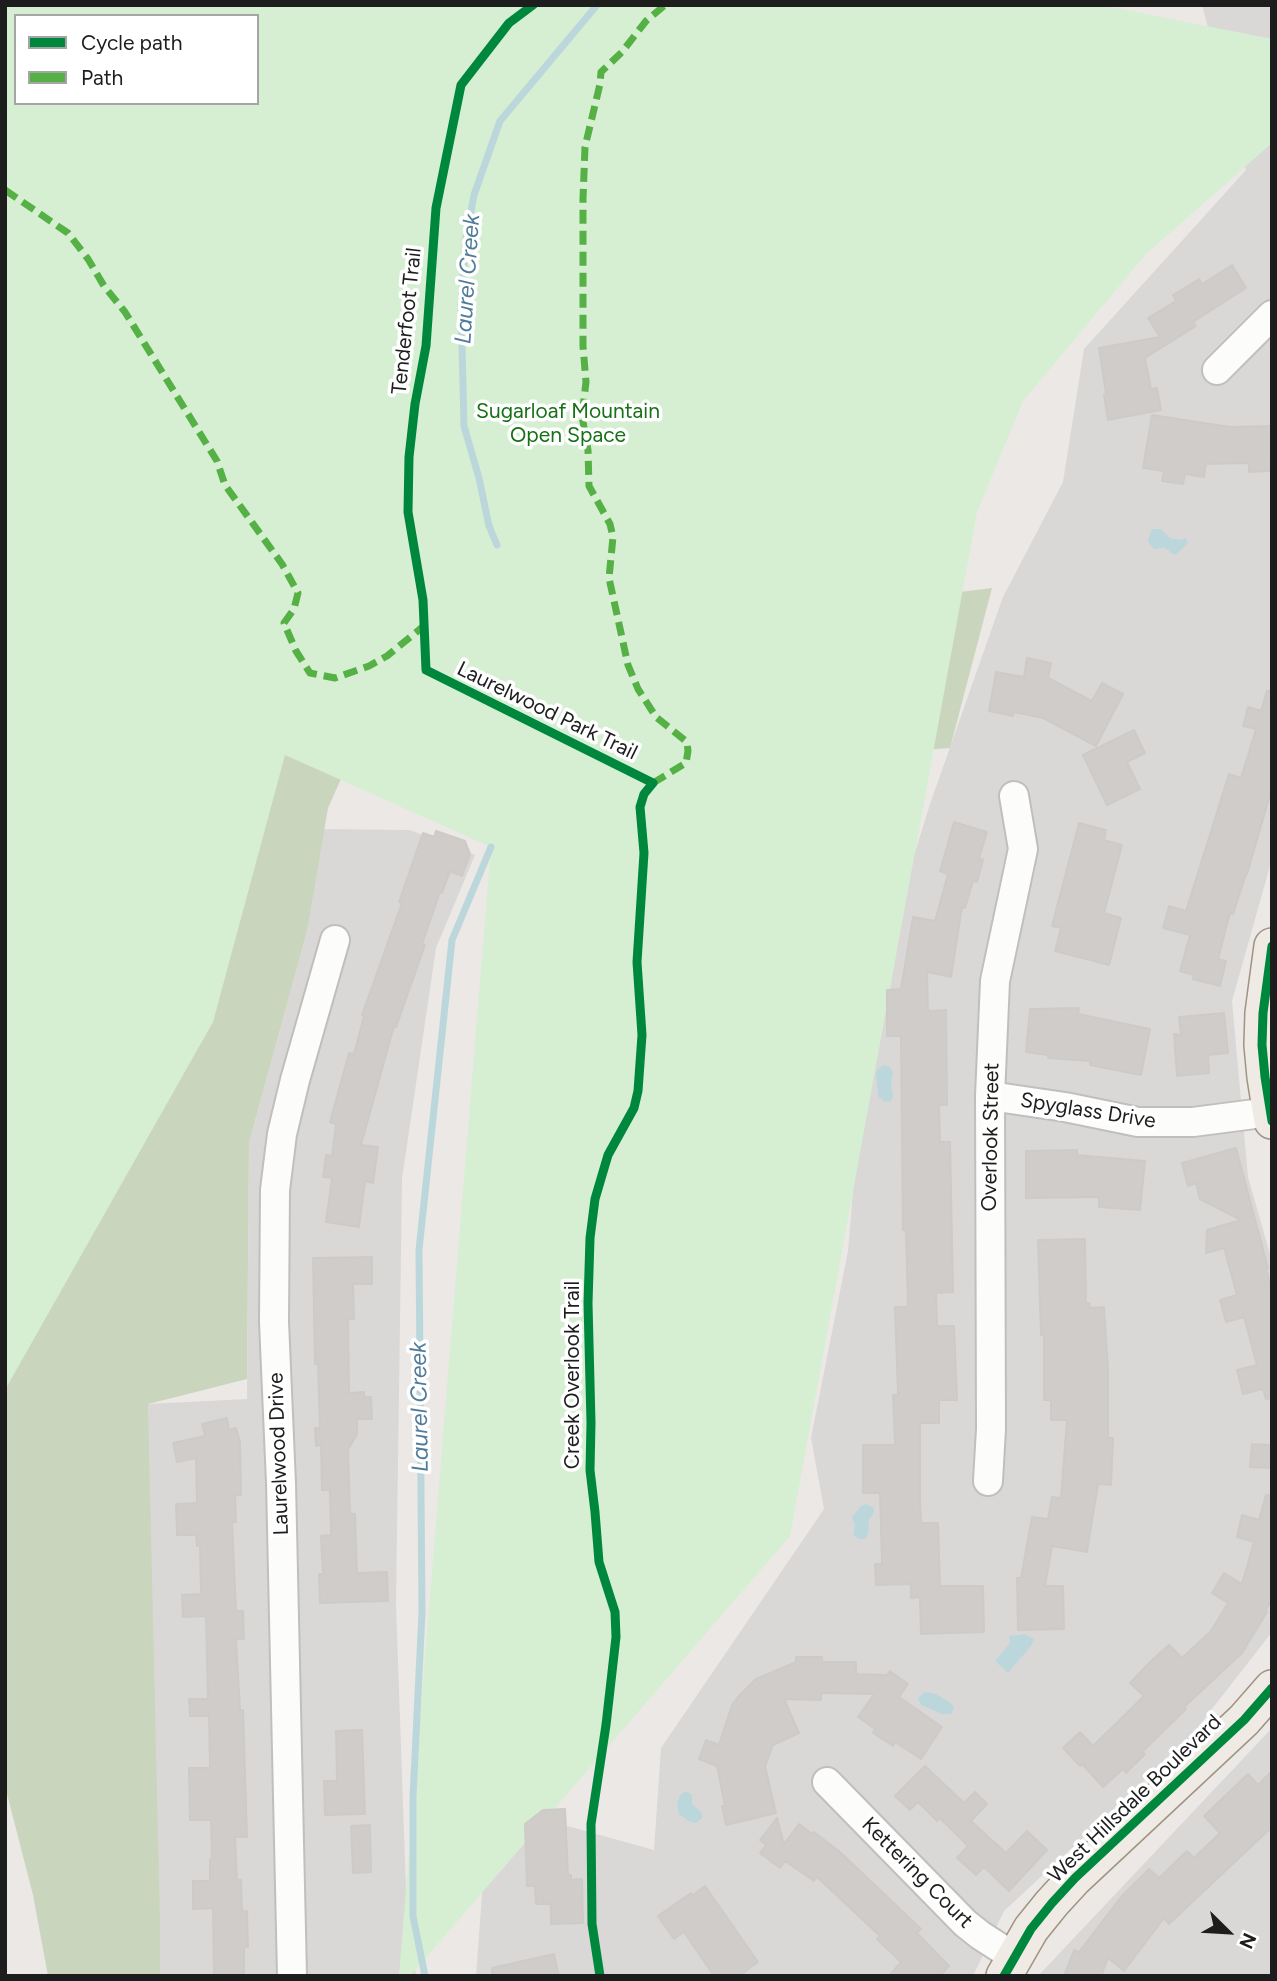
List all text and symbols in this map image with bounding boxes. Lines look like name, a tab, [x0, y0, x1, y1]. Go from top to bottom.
legend	[14, 14, 259, 105]
text: Cycle path	[81, 30, 182, 55]
text: Path	[81, 65, 123, 90]
water label: Laurel Creek	[450, 213, 486, 345]
street label: Tenderfoot Trail	[387, 246, 427, 396]
park label: Sugarloaf Mountain Open Space	[476, 399, 660, 449]
street label: Laurelwood Park Trail	[453, 656, 641, 766]
street label: Overlook Street	[977, 1062, 1005, 1212]
street label: Spyglass Drive	[1018, 1088, 1158, 1134]
street label: Creek Overlook Trail	[560, 1281, 586, 1469]
water label: Laurel Creek	[405, 1342, 435, 1472]
street label: Laurelwood Drive	[264, 1372, 294, 1536]
street label: West Hillsdale Boulevard	[1043, 1710, 1227, 1888]
street label: Kettering Court	[856, 1812, 978, 1934]
north arrow	[1193, 1897, 1263, 1967]
text: N	[1234, 1929, 1261, 1952]

